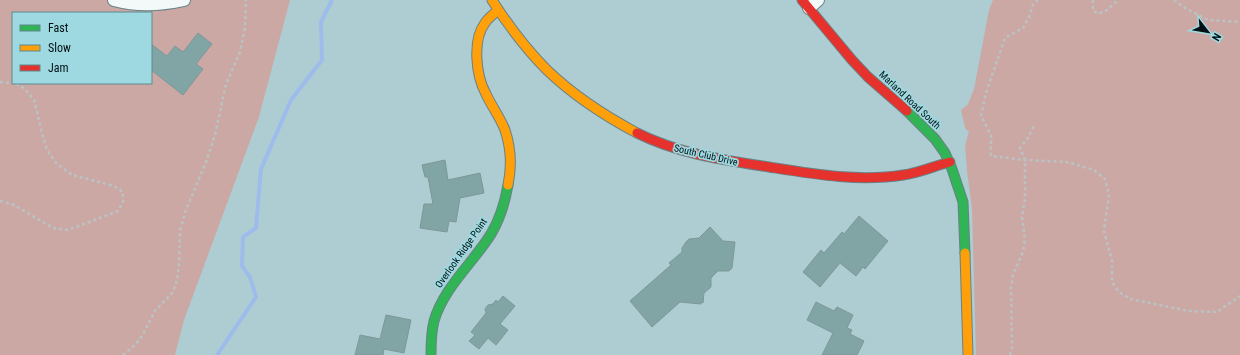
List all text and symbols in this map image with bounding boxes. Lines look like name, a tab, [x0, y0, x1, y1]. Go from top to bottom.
legend	[12, 12, 152, 84]
north arrow	[1188, 12, 1228, 52]
text: Fast	[48, 21, 69, 35]
text: N	[1209, 31, 1223, 43]
text: Slow	[48, 41, 71, 55]
text: Jam	[48, 61, 69, 75]
street label: Marland Road South	[877, 69, 943, 131]
street label: South Club Drive	[673, 142, 739, 168]
street label: Overlook Ridge Point	[433, 216, 489, 290]

